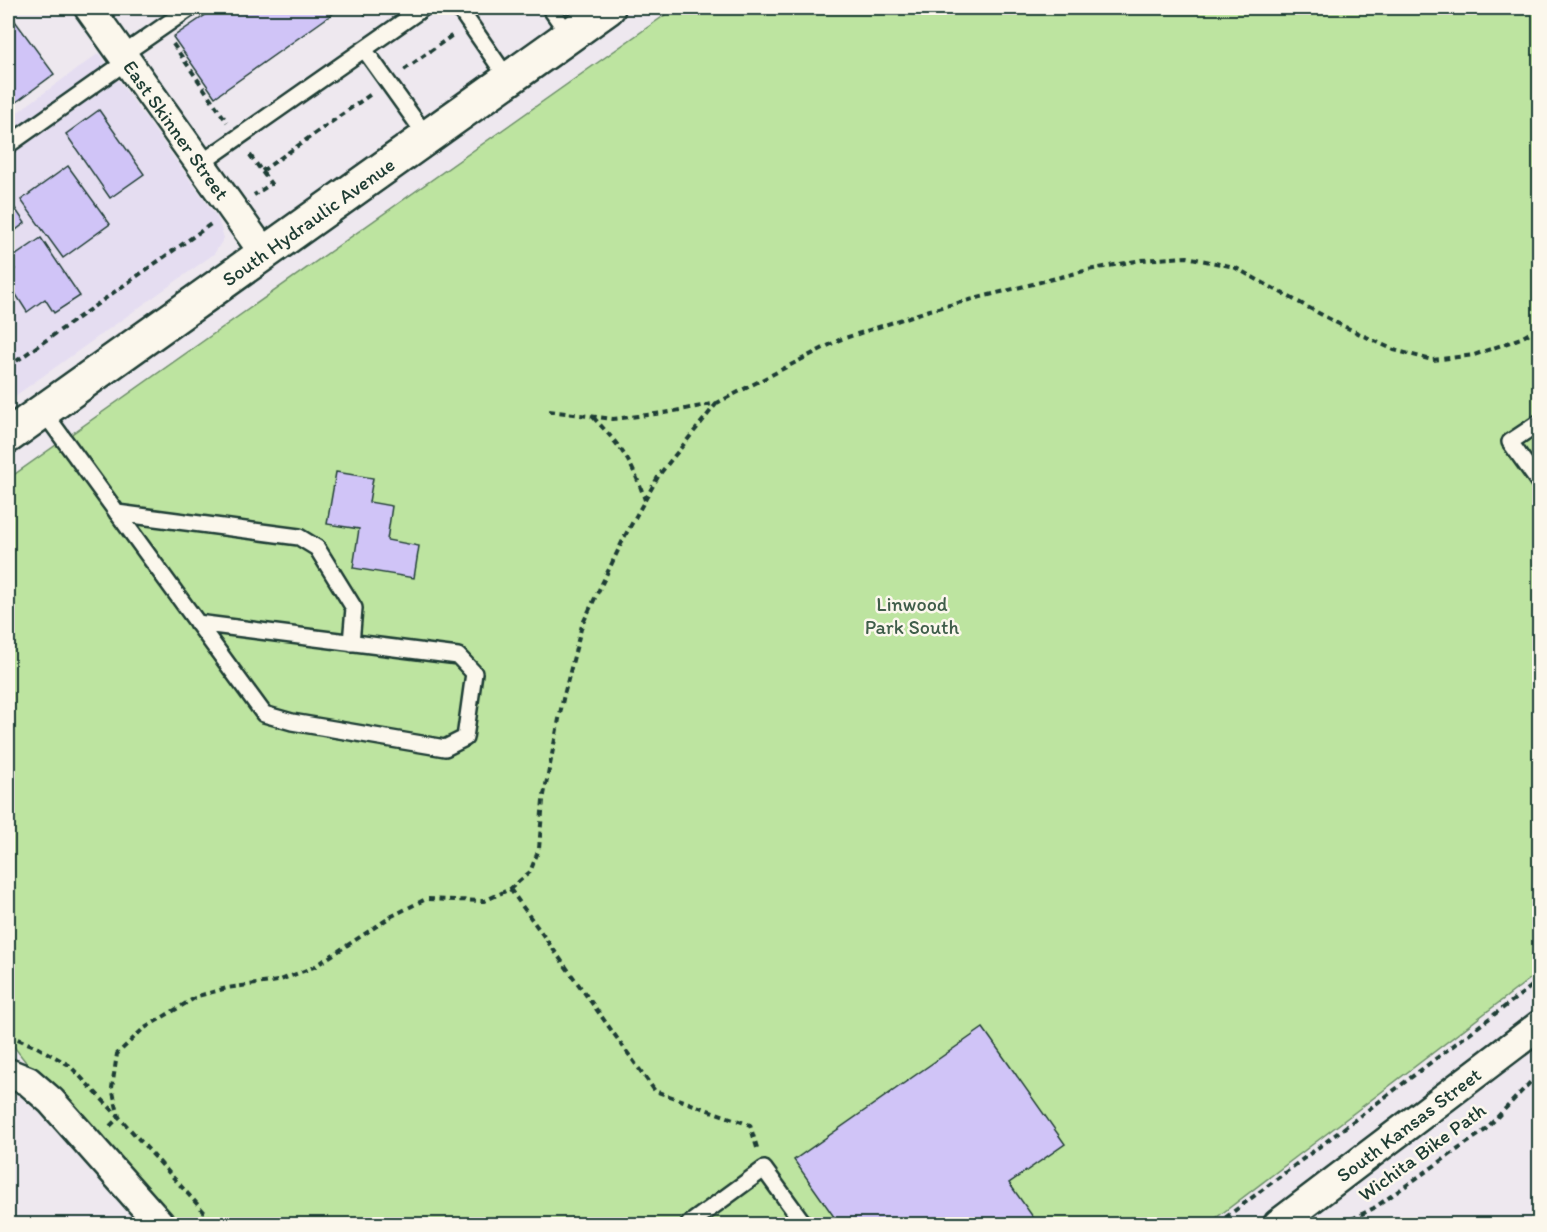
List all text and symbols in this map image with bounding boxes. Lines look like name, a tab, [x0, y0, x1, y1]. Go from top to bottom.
street label: East Skinner Street	[118, 56, 234, 205]
street label: South Hydraulic Avenue	[218, 152, 399, 291]
park label: Linwood Park South	[865, 592, 960, 639]
street label: South Kansas Street	[1332, 1062, 1486, 1187]
street label: Wichita Bike Path	[1354, 1098, 1491, 1206]

